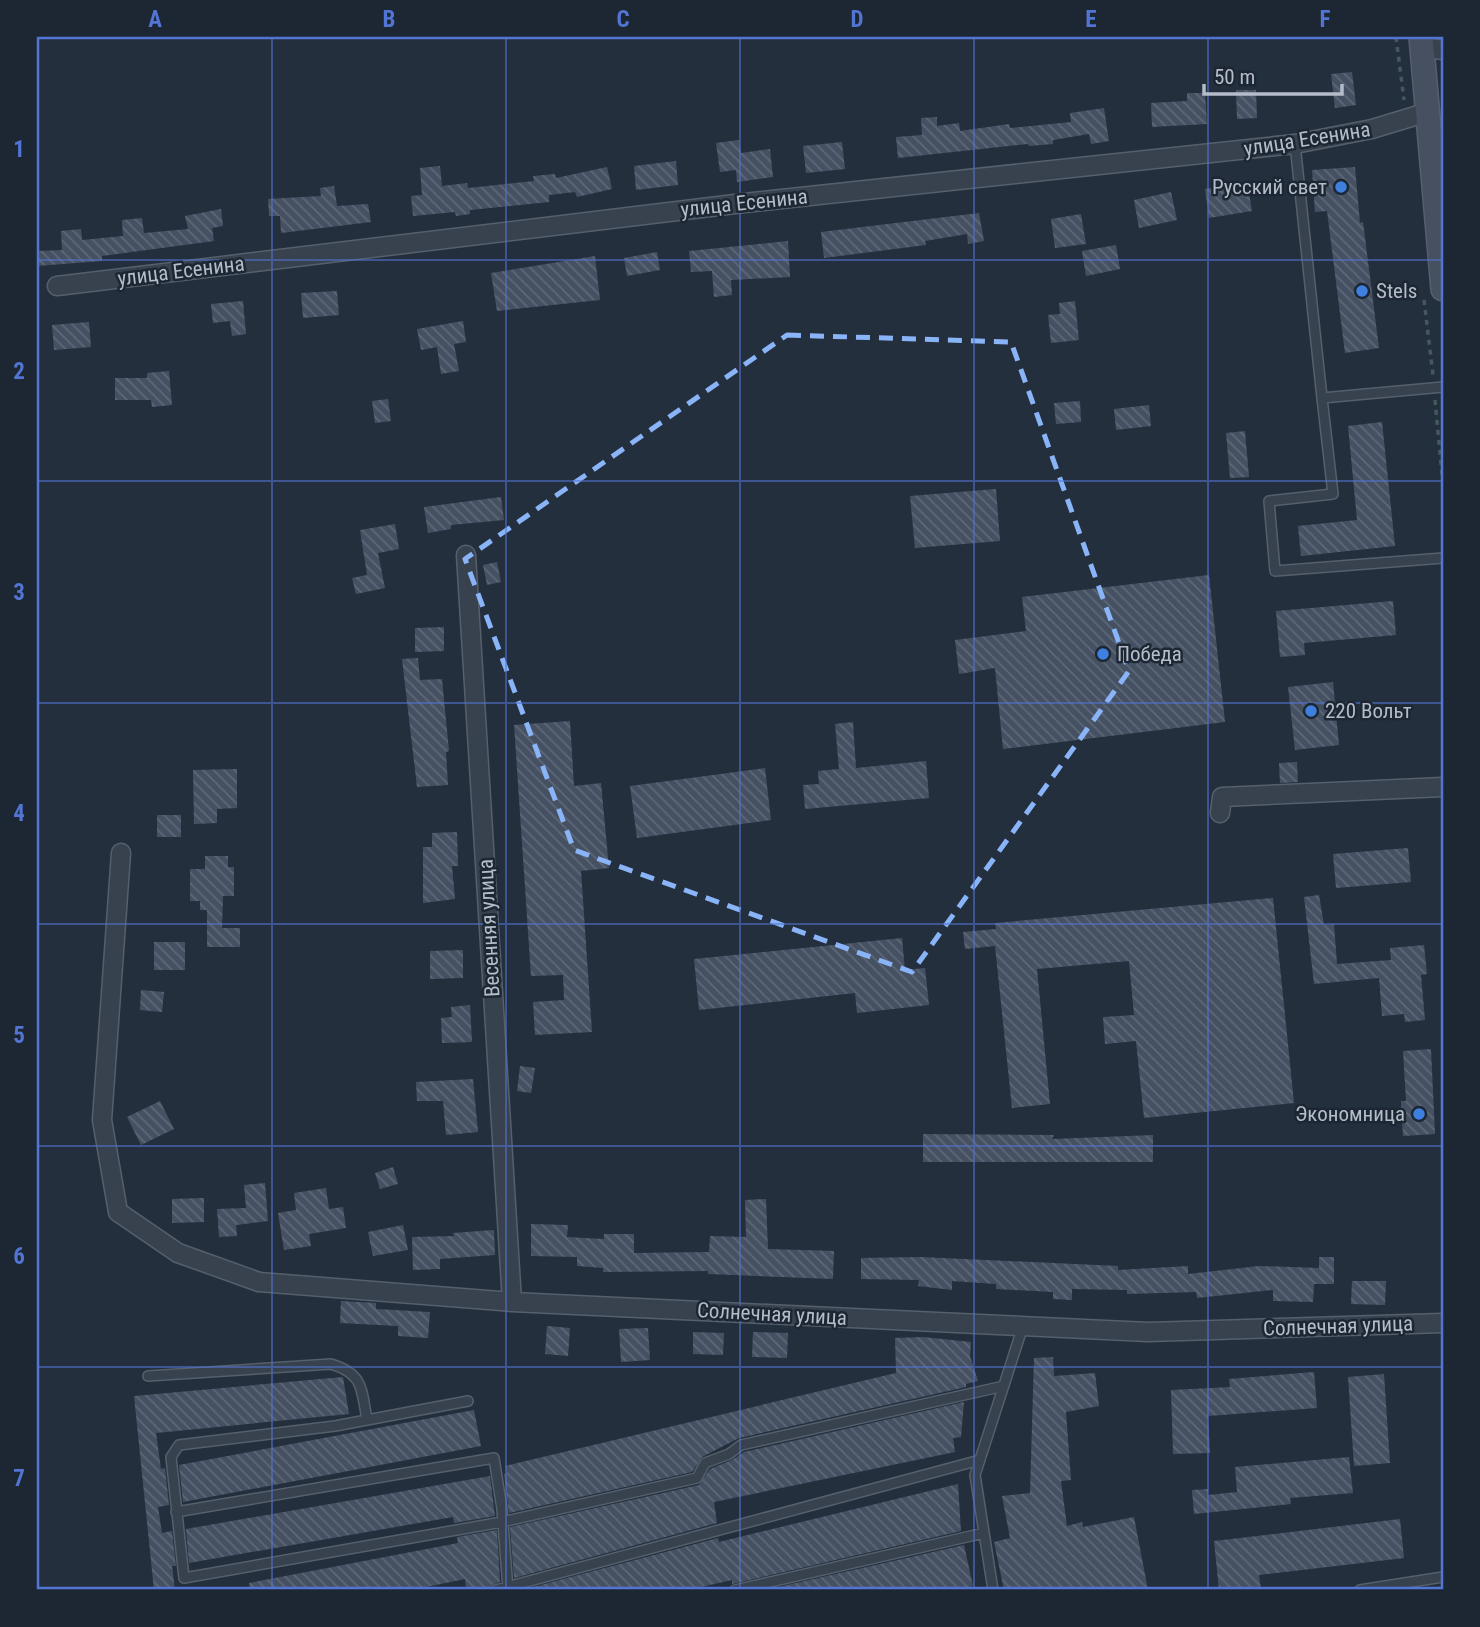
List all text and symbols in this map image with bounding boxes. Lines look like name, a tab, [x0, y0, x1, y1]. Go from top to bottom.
text: A	[148, 6, 162, 33]
text: B	[383, 6, 395, 33]
text: C	[616, 6, 630, 33]
text: D	[851, 6, 864, 33]
text: E	[1085, 6, 1097, 33]
text: F	[1320, 6, 1331, 33]
scale bar	[1204, 52, 1342, 96]
text: 50 m	[1214, 65, 1255, 89]
street label: улица Есенина	[1242, 117, 1372, 161]
text: 1	[13, 136, 25, 163]
place label: Русский свет	[1212, 175, 1327, 199]
marker: Русский свет	[1333, 179, 1349, 195]
street label: улица Есенина	[679, 184, 809, 222]
street label: улица Есенина	[116, 251, 246, 291]
place label: Stels	[1376, 279, 1417, 303]
marker: Stels	[1354, 283, 1370, 299]
text: 2	[13, 358, 25, 385]
text: 3	[13, 579, 25, 606]
place label: Победа	[1117, 642, 1182, 666]
marker: Победа	[1095, 646, 1111, 662]
place label: 220 Вольт	[1325, 699, 1412, 723]
marker: 220 Вольт	[1303, 703, 1319, 719]
text: 4	[13, 800, 25, 827]
street label: Весенняя улица	[473, 858, 505, 998]
text: 5	[13, 1022, 25, 1049]
place label: Экономница	[1295, 1102, 1405, 1126]
marker: Экономница	[1411, 1106, 1427, 1122]
text: 6	[13, 1243, 25, 1270]
street label: Солнечная улица	[696, 1298, 848, 1330]
street label: Солнечная улица	[1263, 1311, 1413, 1341]
text: 7	[13, 1465, 25, 1492]

